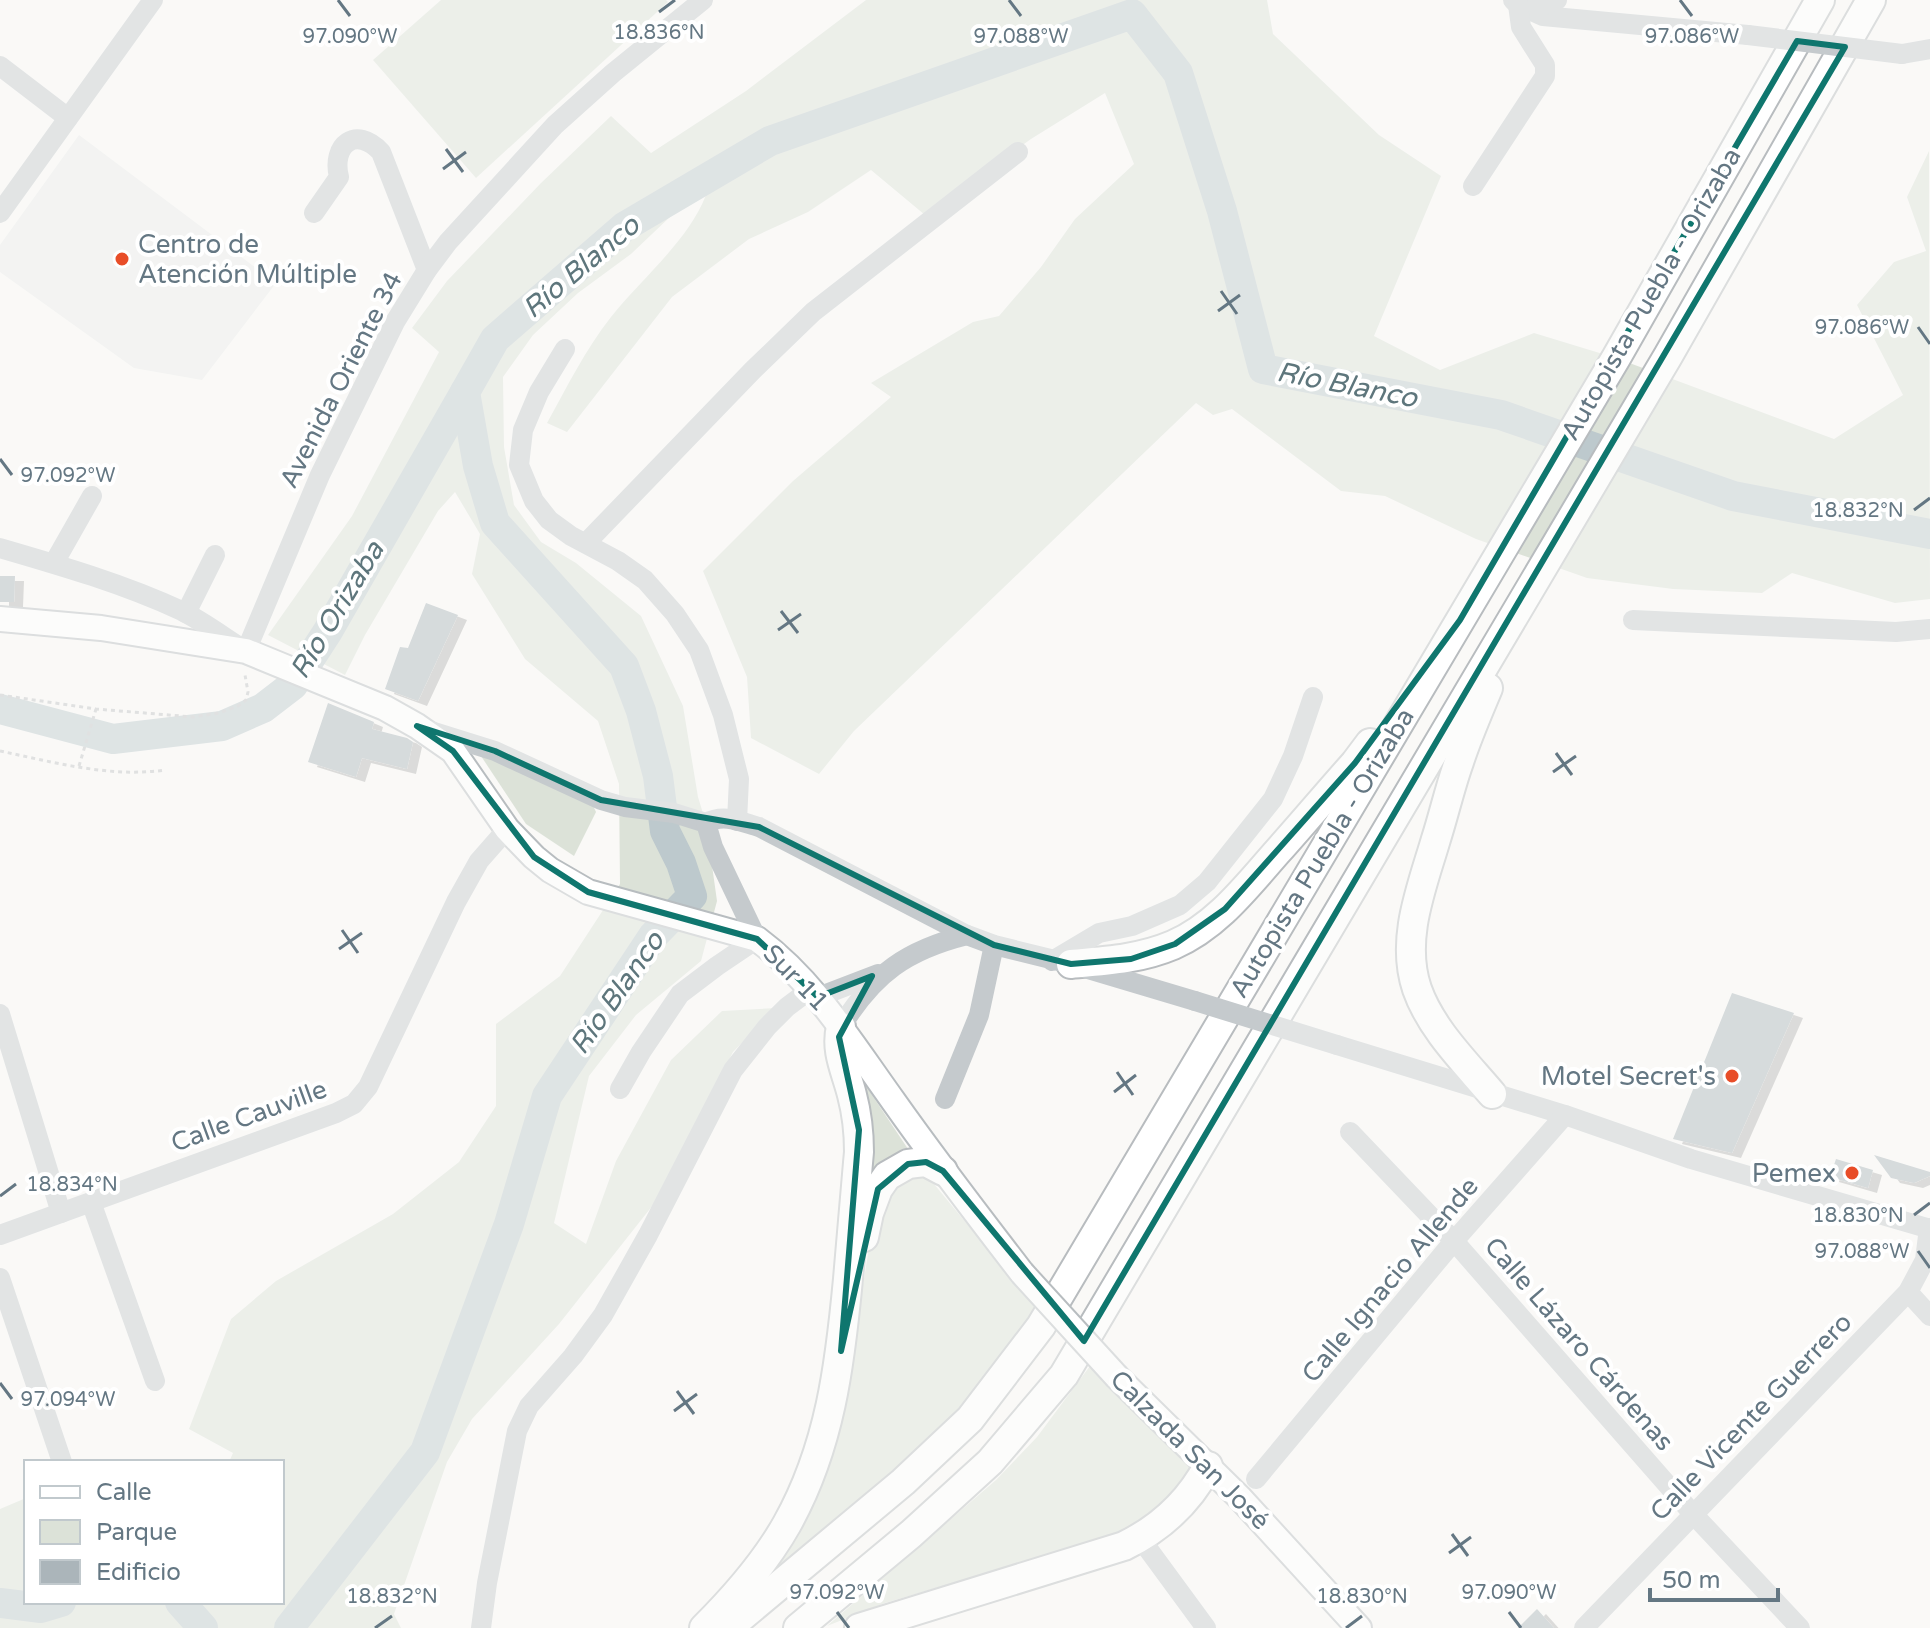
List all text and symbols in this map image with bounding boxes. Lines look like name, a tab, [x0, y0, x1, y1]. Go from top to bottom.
text: 18.836°N	[613, 21, 705, 45]
text: 97.090°W	[303, 25, 397, 49]
text: 97.088°W	[974, 25, 1068, 49]
text: 97.086°W	[1645, 25, 1739, 49]
street label: Autopista Puebla - Orizaba	[1554, 142, 1748, 446]
water label: Río Blanco	[516, 207, 648, 326]
place label: Centro de Atención Múltiple	[138, 229, 357, 290]
marker: Centro de Atención Múltiple	[113, 250, 131, 268]
street label: Avenida Oriente 34	[273, 267, 409, 493]
text: 97.086°W	[1815, 316, 1909, 340]
water label: Río Blanco	[1274, 355, 1422, 416]
text: 97.092°W	[21, 464, 115, 488]
text: 18.832°N	[1812, 499, 1904, 523]
water label: Río Orizaba	[283, 534, 392, 685]
street label: Autopista Puebla - Orizaba	[1223, 703, 1421, 1003]
water label: Río Blanco	[562, 923, 673, 1061]
street label: Sur 11	[757, 938, 835, 1018]
place label: Motel Secret's	[1541, 1061, 1716, 1092]
marker: Motel Secret's	[1723, 1067, 1741, 1085]
street label: Calle Cauville	[167, 1073, 331, 1159]
place label: Pemex	[1752, 1158, 1836, 1189]
marker: Pemex	[1843, 1164, 1861, 1182]
street label: Calle Ignacio Allende	[1295, 1171, 1485, 1389]
text: 18.834°N	[26, 1173, 118, 1197]
text: 18.830°N	[1812, 1204, 1904, 1228]
street label: Calle Lázaro Cárdenas	[1478, 1231, 1680, 1457]
text: 97.088°W	[1815, 1240, 1909, 1264]
street label: Calle Vicente Guerrero	[1644, 1307, 1858, 1527]
street label: Calzada San José	[1104, 1364, 1276, 1536]
text: 97.094°W	[21, 1388, 115, 1412]
legend	[24, 1460, 284, 1604]
text: Calle	[96, 1478, 152, 1507]
text: Parque	[96, 1518, 177, 1547]
scale bar	[1650, 1552, 1778, 1602]
text: Edificio	[96, 1558, 181, 1587]
text: 50 m	[1662, 1566, 1720, 1595]
text: 97.092°W	[790, 1581, 884, 1605]
text: 97.090°W	[1462, 1581, 1556, 1605]
text: 18.832°N	[346, 1585, 438, 1609]
text: 18.830°N	[1316, 1585, 1408, 1609]

